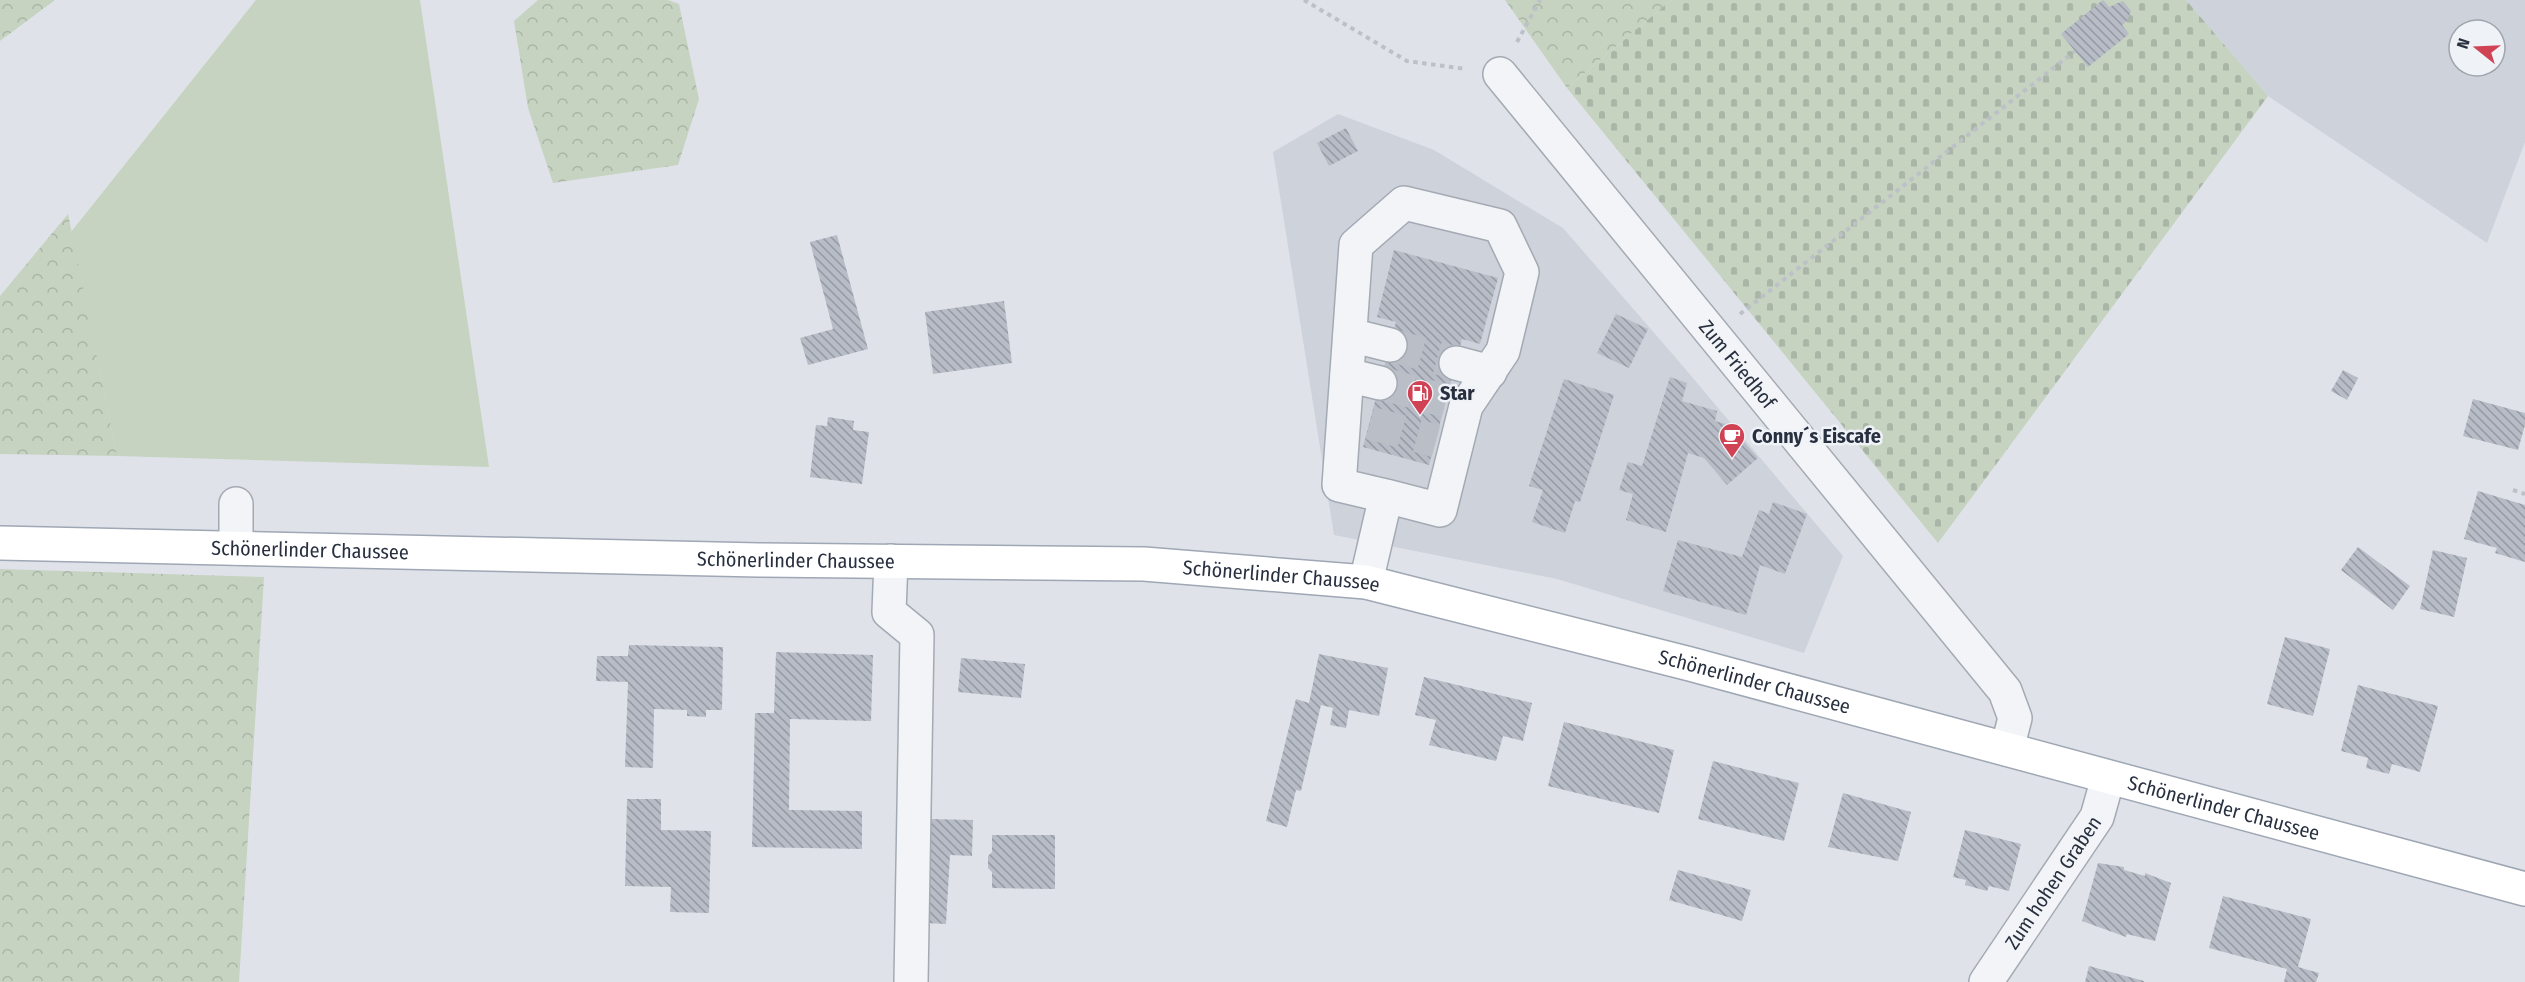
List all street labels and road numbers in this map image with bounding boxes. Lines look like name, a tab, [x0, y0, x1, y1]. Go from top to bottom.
street label: Zum Friedhof	[1694, 315, 1782, 415]
street label: Schönerlinder Chaussee	[211, 536, 409, 564]
street label: Schönerlinder Chaussee	[697, 547, 895, 573]
street label: Schönerlinder Chaussee	[1182, 555, 1382, 597]
street label: Schönerlinder Chaussee	[1656, 645, 1853, 719]
street label: Schönerlinder Chaussee	[2125, 771, 2322, 845]
street label: Zum hohen Graben	[2000, 811, 2106, 953]

